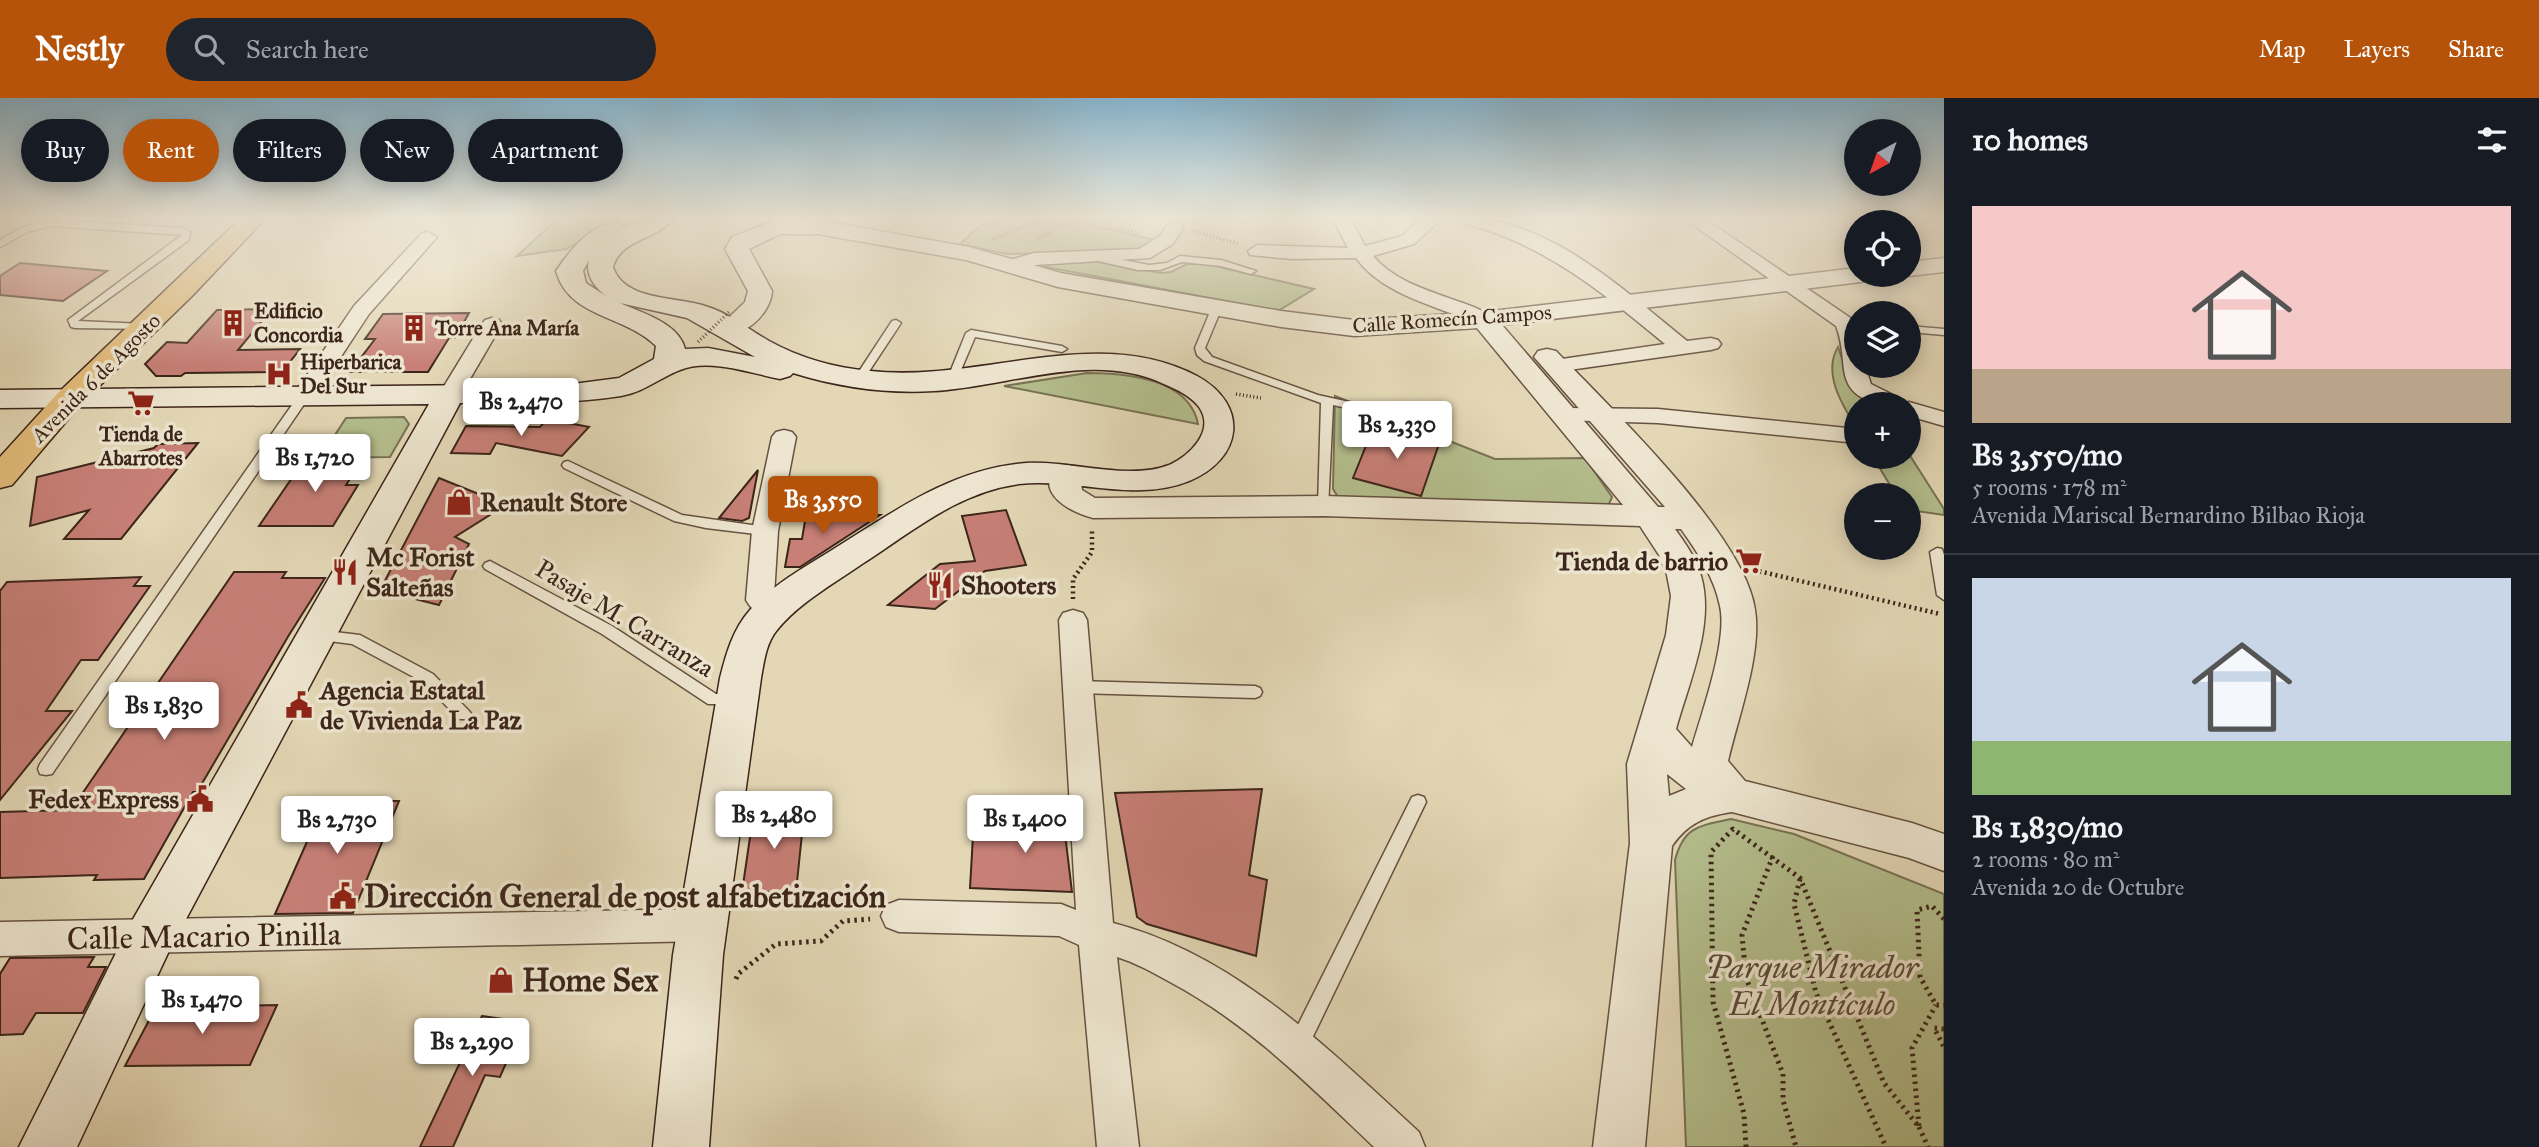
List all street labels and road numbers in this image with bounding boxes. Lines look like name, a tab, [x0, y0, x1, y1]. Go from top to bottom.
street label: Calle Romecín Campos	[1352, 299, 1552, 339]
street label: Avenida 6 de Agosto	[25, 308, 166, 449]
street label: Pasaje M. Carranza	[530, 552, 720, 684]
street label: Calle Macario Pinilla	[67, 915, 342, 958]

